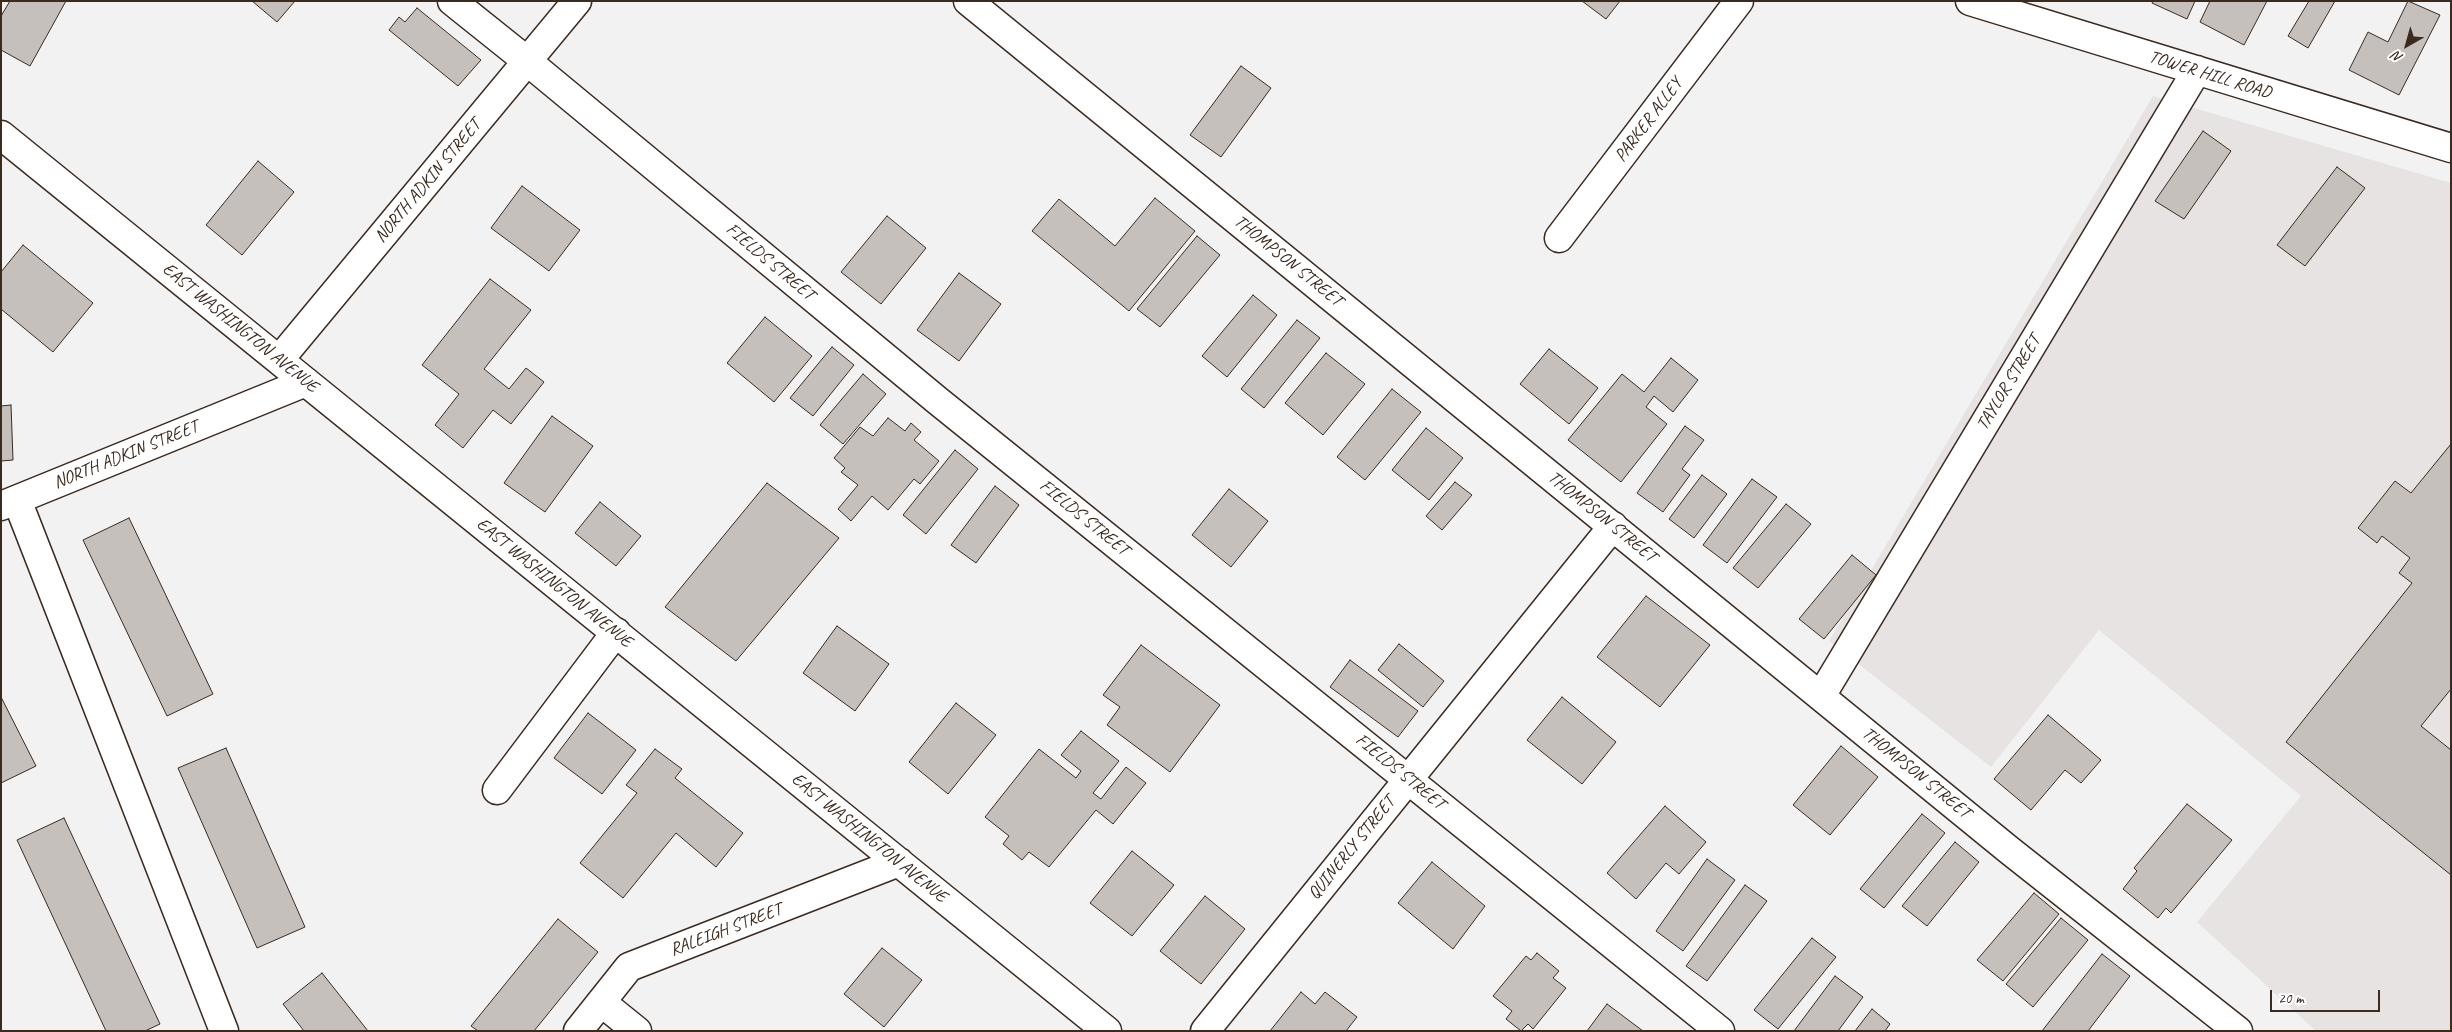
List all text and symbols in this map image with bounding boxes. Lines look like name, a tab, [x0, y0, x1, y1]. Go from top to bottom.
north arrow	[2382, 20, 2432, 70]
street label: TOWER HILL ROAD	[2146, 46, 2274, 104]
text: N	[2389, 48, 2406, 67]
street label: PARKER ALLEY	[1610, 74, 1688, 166]
street label: NORTH ADKIN STREET	[370, 115, 486, 247]
street label: THOMPSON STREET	[1229, 211, 1347, 311]
street label: FIELDS STREET	[721, 219, 819, 305]
street label: EAST WASHINGTON AVENUE	[158, 259, 322, 397]
street label: TAYLOR STREET	[1972, 332, 2046, 434]
street label: NORTH ADKIN STREET	[50, 416, 202, 494]
street label: THOMPSON STREET	[1543, 467, 1661, 567]
street label: FIELDS STREET	[1035, 475, 1133, 561]
street label: EAST WASHINGTON AVENUE	[472, 514, 636, 652]
street label: THOMPSON STREET	[1857, 723, 1975, 823]
street label: FIELDS STREET	[1351, 729, 1449, 815]
street label: EAST WASHINGTON AVENUE	[787, 769, 951, 907]
street label: QUINERLY STREET	[1304, 792, 1400, 904]
street label: RALEIGH STREET	[667, 899, 785, 961]
scale bar	[2272, 980, 2382, 1012]
text: 20 m	[2278, 989, 2304, 1008]

